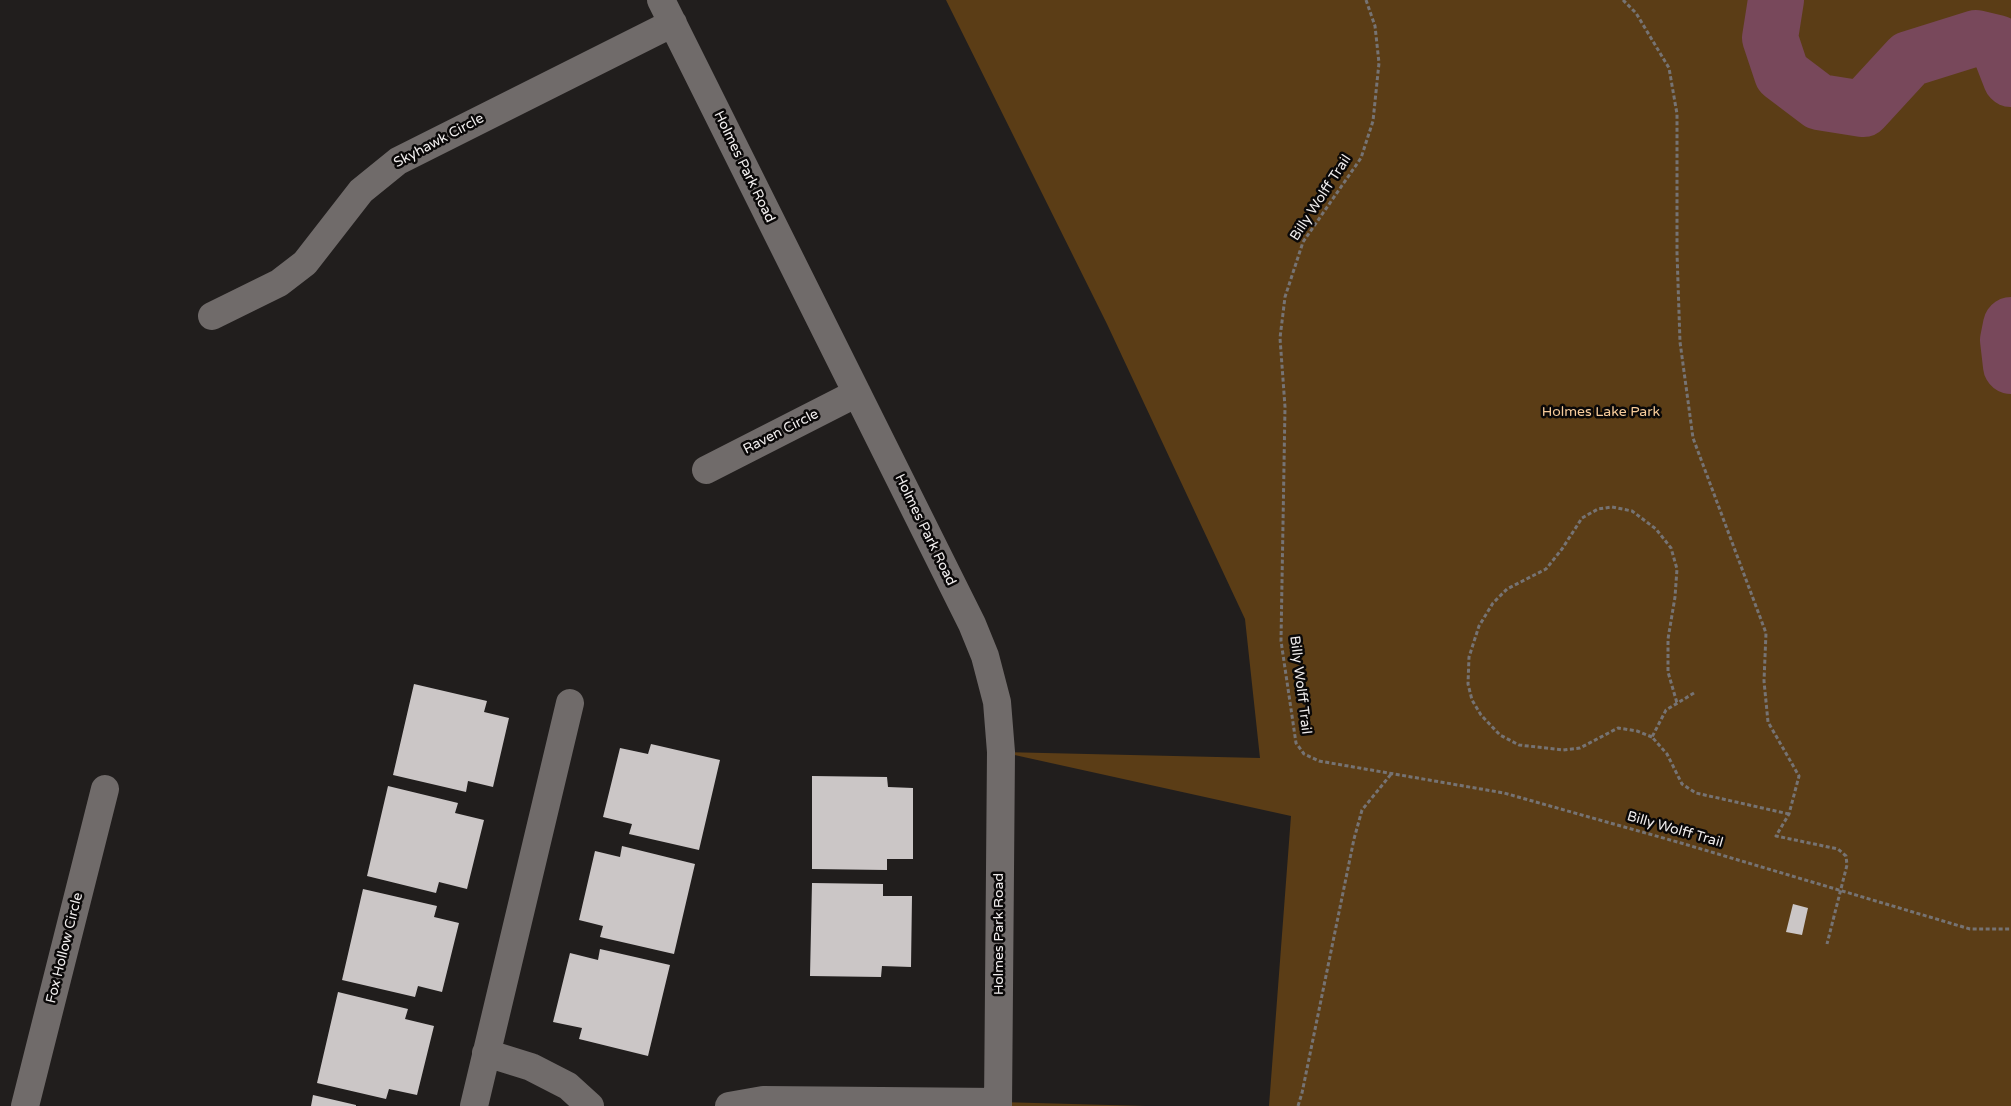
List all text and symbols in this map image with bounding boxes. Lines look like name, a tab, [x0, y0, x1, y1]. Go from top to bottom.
street label: Holmes Park Road	[710, 108, 778, 226]
street label: Skyhawk Circle	[391, 110, 487, 172]
street label: Billy Wolff Trail	[1287, 152, 1355, 244]
park label: Holmes Lake Park	[1542, 404, 1660, 420]
street label: Raven Circle	[740, 406, 822, 458]
street label: Holmes Park Road	[891, 471, 959, 589]
street label: Billy Wolff Trail	[1286, 635, 1314, 735]
street label: Billy Wolff Trail	[1625, 808, 1725, 852]
street label: Holmes Park Road	[991, 873, 1007, 995]
street label: Fox Hollow Circle	[43, 891, 87, 1005]

